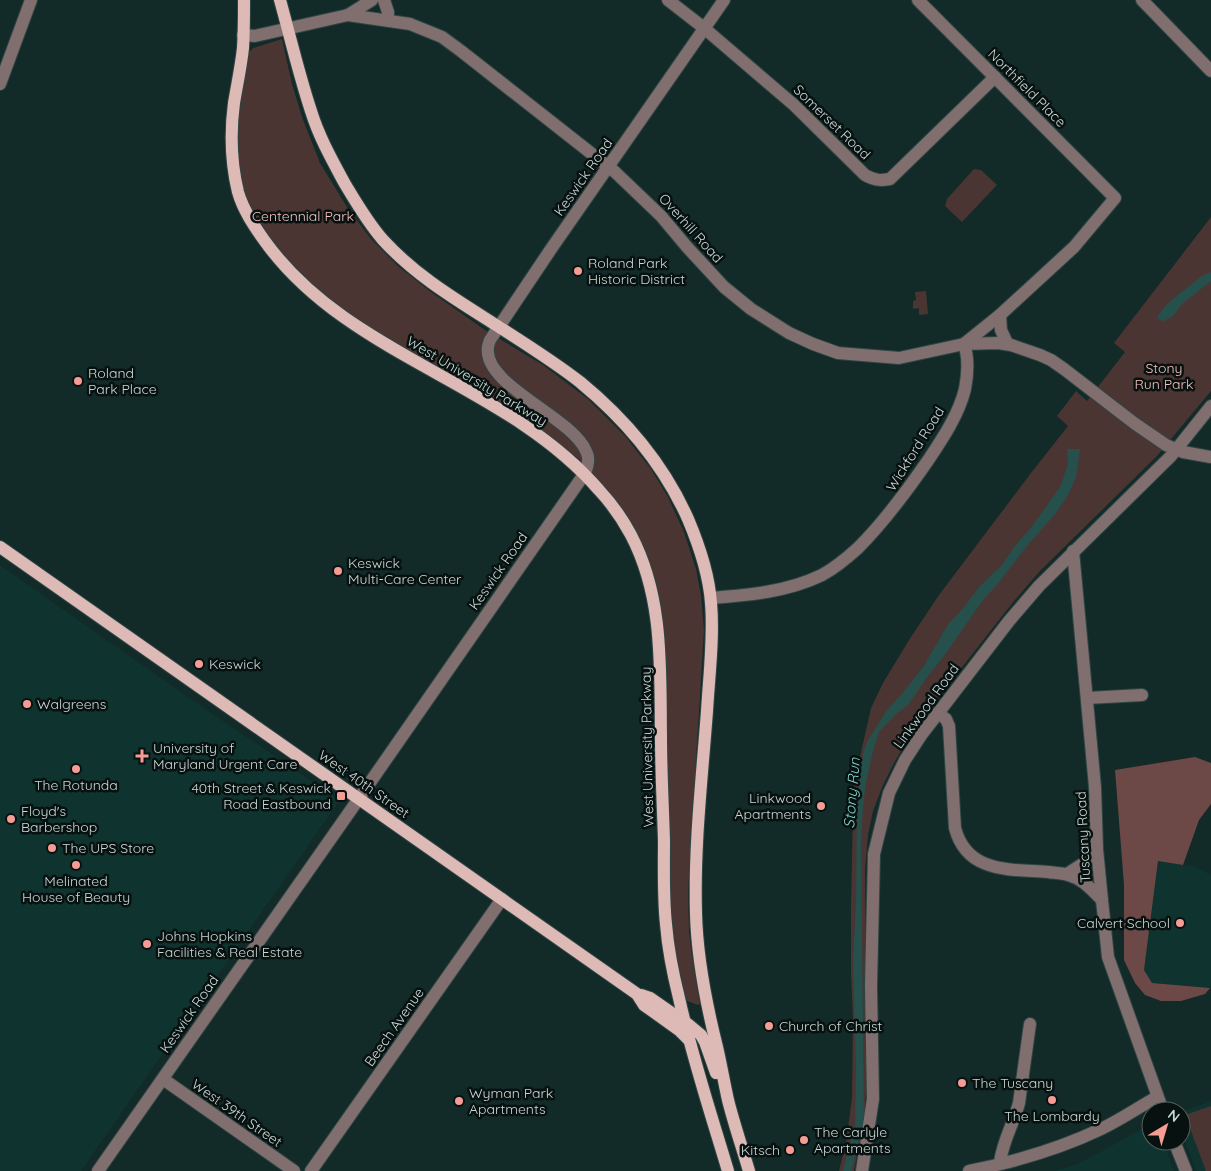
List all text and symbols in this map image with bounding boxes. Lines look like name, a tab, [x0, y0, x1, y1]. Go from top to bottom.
street label: Northfield Place	[984, 45, 1070, 131]
street label: Somerset Road	[790, 81, 874, 163]
street label: Keswick Road	[550, 135, 616, 219]
street label: Overhill Road	[655, 190, 727, 266]
park label: Centennial Park	[252, 207, 354, 225]
place label: Roland Park Historic District	[588, 254, 685, 288]
marker: Roland Park Historic District	[572, 265, 584, 277]
street label: West University Parkway	[403, 332, 551, 430]
park label: Stony Run Park	[1135, 359, 1193, 393]
place label: Roland Park Place	[88, 364, 157, 398]
marker: Roland Park Place	[72, 375, 84, 387]
street label: Wickford Road	[882, 403, 948, 495]
street label: Keswick Road	[465, 529, 531, 613]
place label: Keswick Multi-Care Center	[348, 554, 462, 588]
marker: Keswick Multi-Care Center	[332, 565, 344, 577]
place label: Keswick	[209, 655, 261, 673]
marker: Keswick	[193, 658, 205, 670]
street label: Linkwood Road	[889, 660, 963, 752]
street label: West University Parkway	[637, 666, 657, 828]
place label: Walgreens	[37, 695, 106, 713]
marker: Walgreens	[21, 698, 33, 710]
place label: University of Maryland Urgent Care	[153, 739, 297, 773]
street label: West 40th Street	[315, 746, 413, 822]
marker: University of Maryland Urgent Care	[135, 749, 149, 763]
water label: Stony Run	[839, 757, 864, 829]
marker: The Rotunda	[70, 763, 82, 775]
place label: The Rotunda	[34, 776, 118, 794]
place label: 40th Street & Keswick Road Eastbound	[191, 779, 331, 813]
place label: Linkwood Apartments	[734, 789, 811, 823]
marker: 40th Street & Keswick Road Eastbound	[335, 790, 347, 802]
street label: Tuscany Road	[1072, 791, 1094, 883]
marker: Linkwood Apartments	[815, 800, 827, 812]
place label: Floyd's Barbershop	[21, 802, 97, 836]
marker: Floyd's Barbershop	[5, 813, 17, 825]
place label: The UPS Store	[62, 839, 154, 857]
marker: The UPS Store	[46, 842, 58, 854]
marker: Melinated House of Beauty	[70, 859, 82, 871]
place label: Melinated House of Beauty	[22, 872, 130, 906]
place label: Calvert School	[1077, 914, 1170, 932]
marker: Calvert School	[1174, 917, 1186, 929]
place label: Johns Hopkins Facilities & Real Estate	[157, 927, 302, 961]
marker: Johns Hopkins Facilities & Real Estate	[141, 938, 153, 950]
street label: Keswick Road	[156, 972, 222, 1056]
street label: Beech Avenue	[360, 984, 428, 1070]
place label: Church of Christ	[779, 1017, 883, 1035]
marker: Church of Christ	[763, 1020, 775, 1032]
place label: The Tuscany	[972, 1074, 1053, 1092]
street label: West 39th Street	[188, 1075, 286, 1151]
marker: The Tuscany	[956, 1077, 968, 1089]
place label: Wyman Park Apartments	[469, 1084, 553, 1118]
marker: The Lombardy	[1046, 1094, 1058, 1106]
marker: Wyman Park Apartments	[453, 1095, 465, 1107]
north arrow	[1141, 1101, 1191, 1151]
text: N	[1164, 1105, 1184, 1126]
place label: The Lombardy	[1004, 1107, 1100, 1125]
place label: The Carlyle Apartments	[814, 1123, 891, 1157]
marker: The Carlyle Apartments	[798, 1134, 810, 1146]
place label: Kitsch	[741, 1141, 780, 1159]
marker: Kitsch	[784, 1144, 796, 1156]

